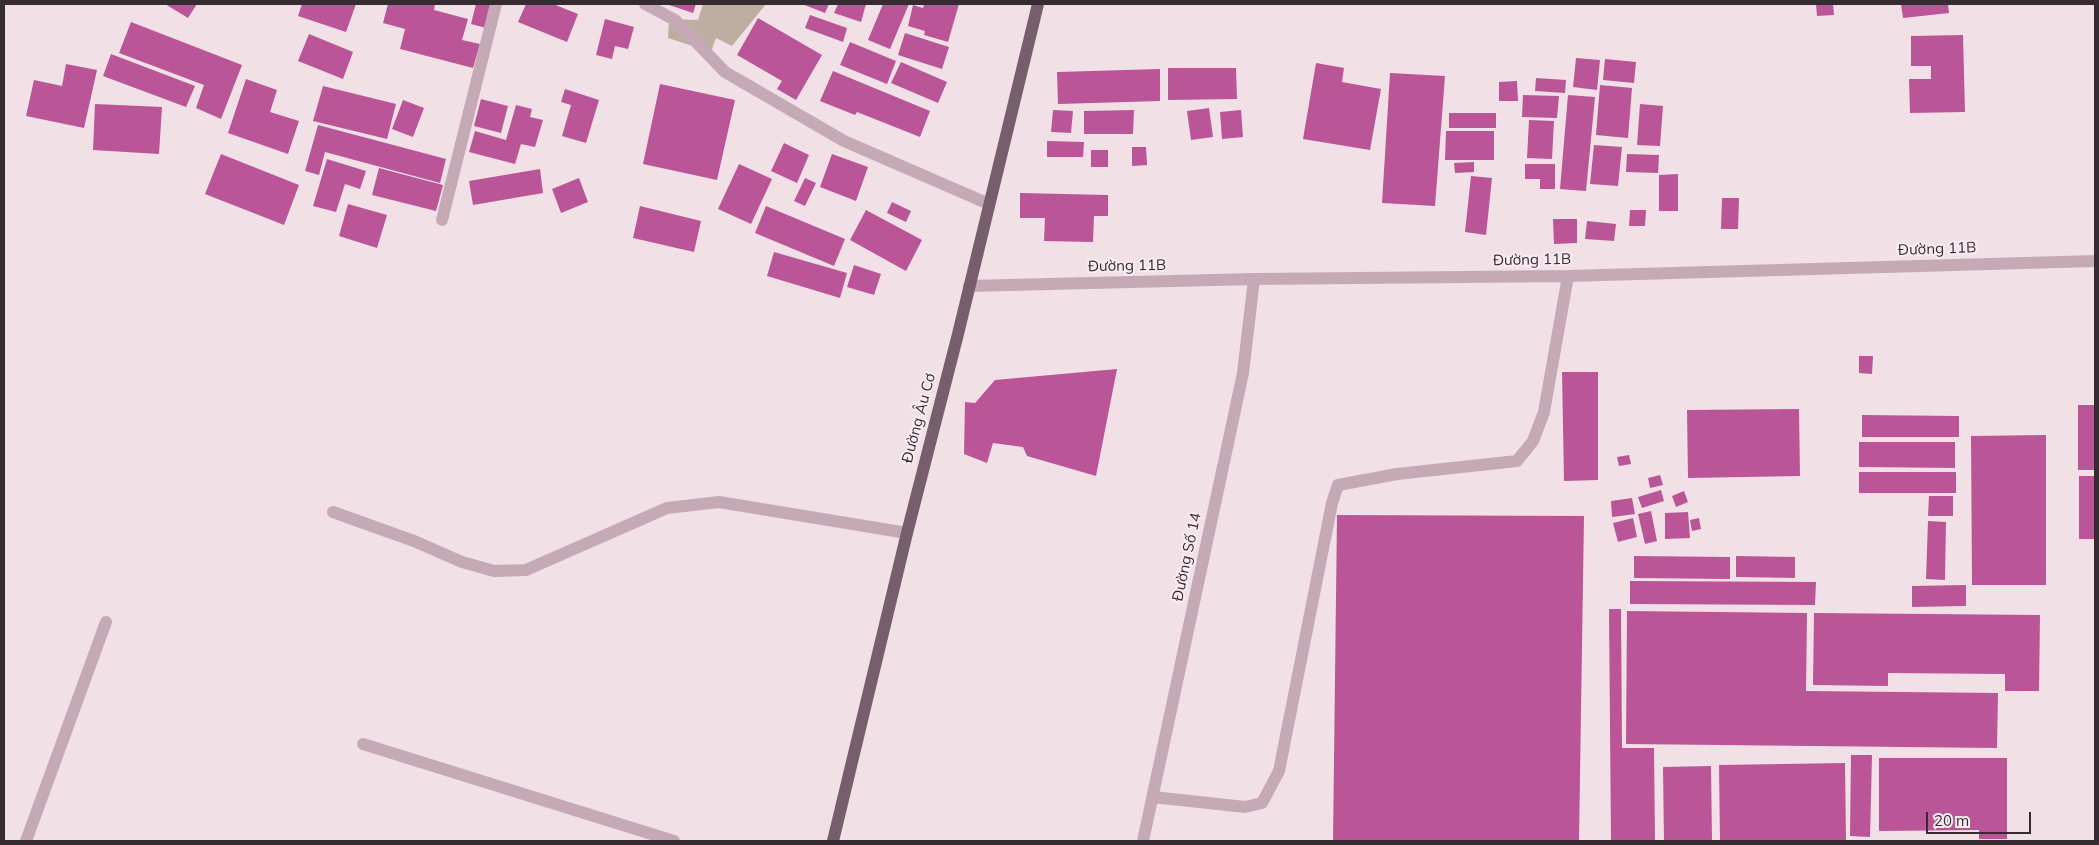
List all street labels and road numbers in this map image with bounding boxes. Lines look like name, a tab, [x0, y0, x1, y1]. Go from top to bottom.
street label: Đường 11B	[1898, 239, 1976, 259]
street label: Đường 11B	[1493, 250, 1571, 270]
street label: Đường 11B	[1088, 256, 1166, 276]
street label: Đường Âu Cơ	[898, 371, 940, 465]
street label: Đường Số 14	[1169, 511, 1205, 603]

